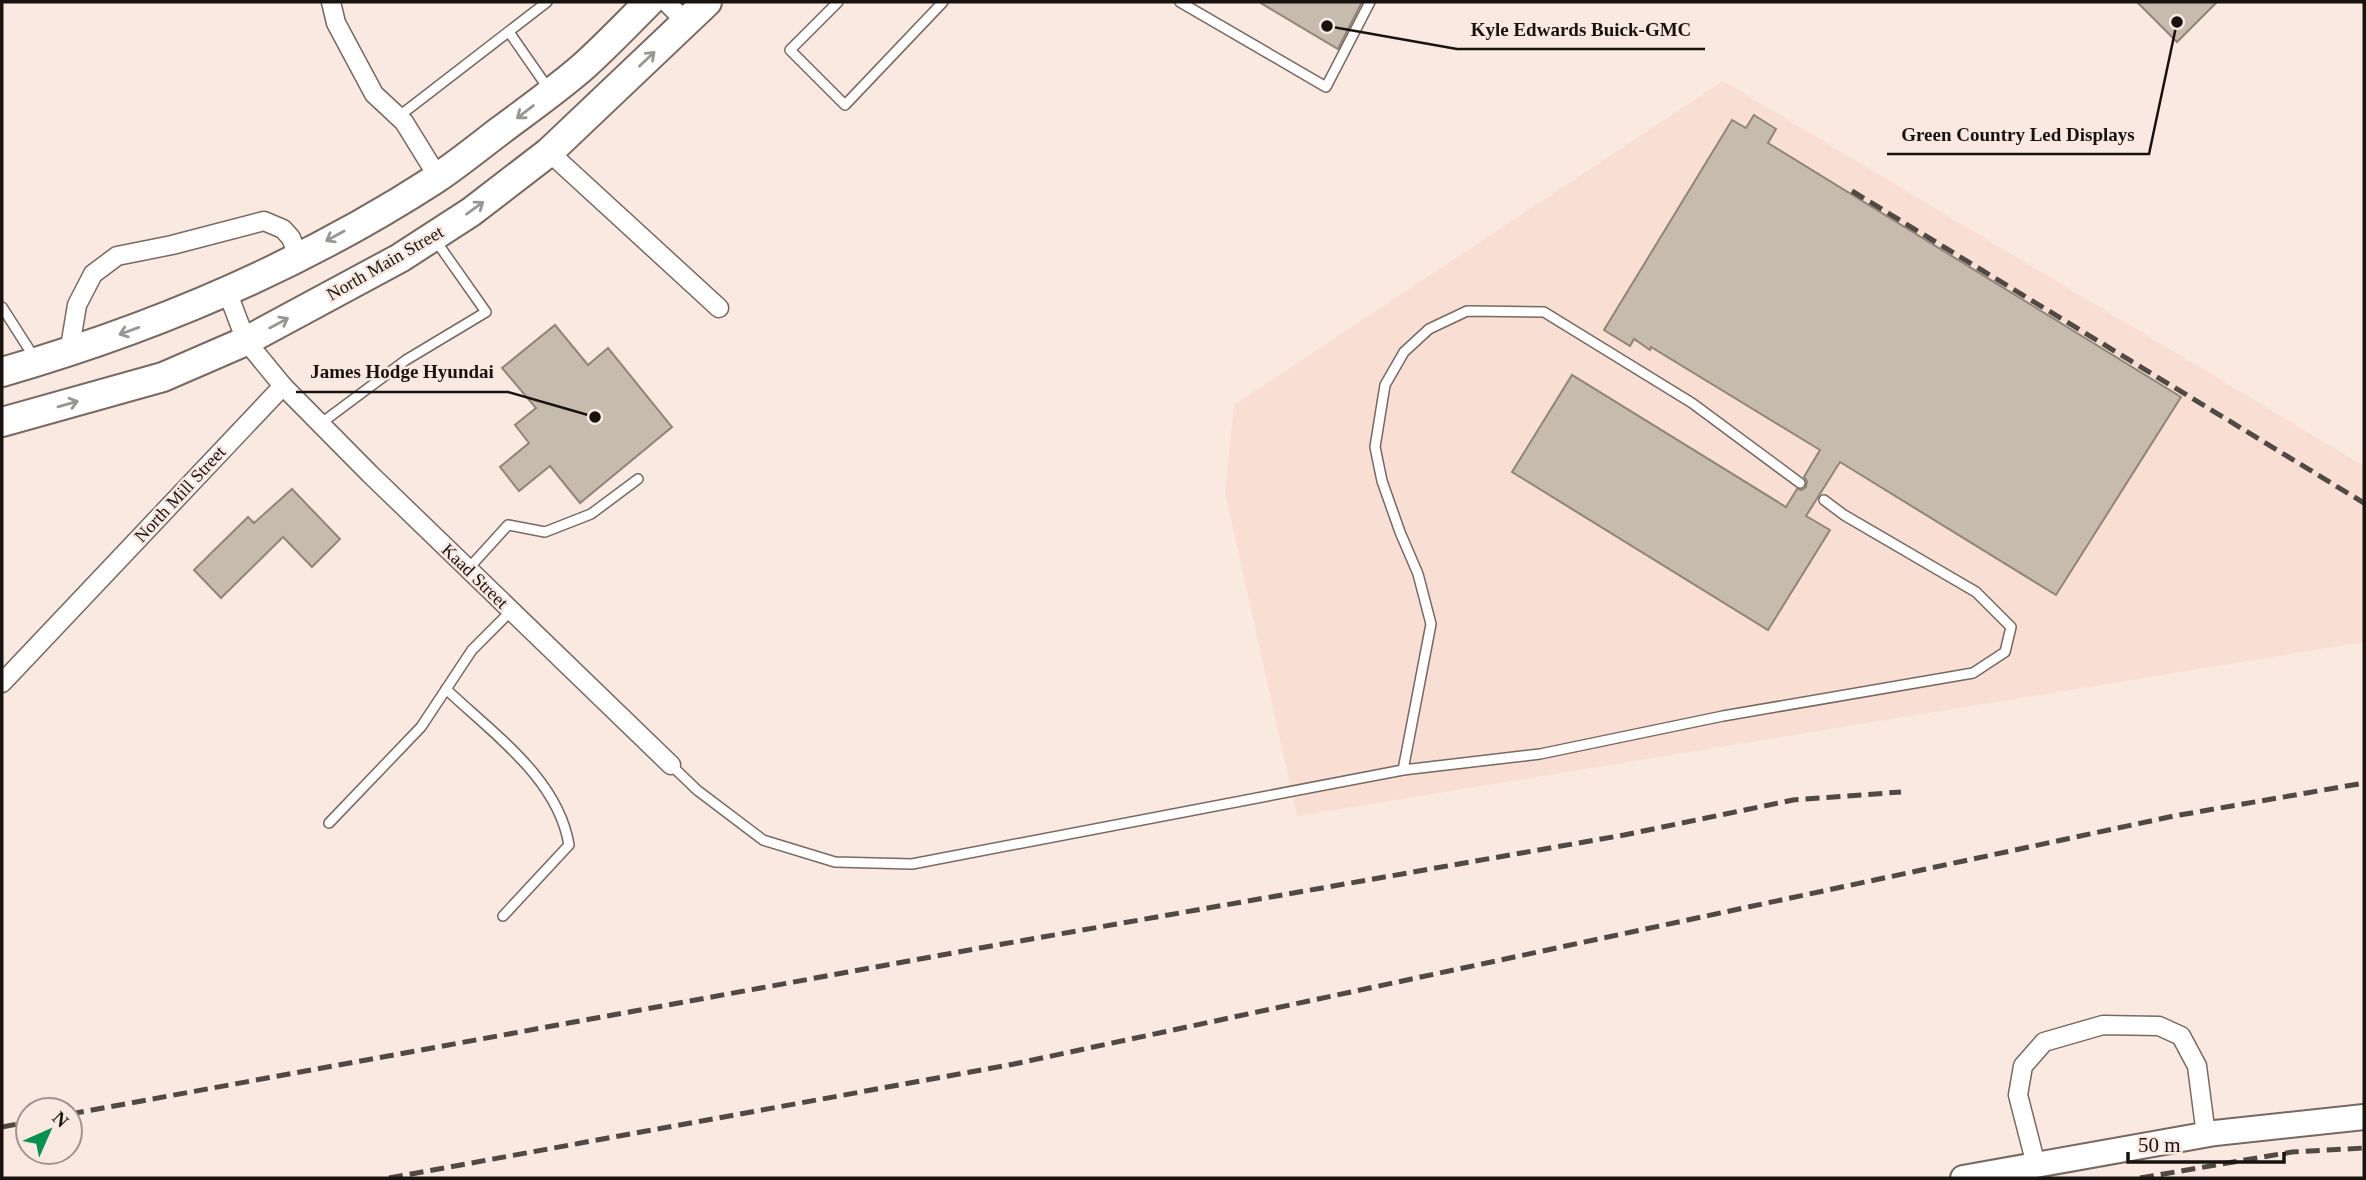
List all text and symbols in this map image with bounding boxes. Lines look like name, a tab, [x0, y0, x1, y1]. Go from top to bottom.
callout: Kyle Edwards Buick-GMC	[1457, 9, 1705, 49]
text: Kyle Edwards Buick-GMC	[1471, 19, 1691, 40]
one-way arrow	[638, 51, 655, 68]
one-way arrow	[516, 104, 535, 119]
callout: Green Country Led Displays	[1887, 114, 2149, 154]
text: Green Country Led Displays	[1901, 124, 2135, 145]
one-way arrow	[465, 201, 484, 215]
street label: North Main Street	[323, 222, 447, 304]
one-way arrow	[325, 230, 346, 243]
one-way arrow	[269, 316, 289, 330]
one-way arrow	[118, 326, 140, 338]
callout: James Hodge Hyundai	[296, 352, 508, 392]
text: James Hodge Hyundai	[310, 361, 494, 382]
one-way arrow	[56, 397, 78, 410]
street label: North Mill Street	[130, 442, 230, 546]
street label: Kaad Street	[438, 539, 512, 613]
north arrow	[14, 1096, 84, 1166]
text: N	[48, 1107, 73, 1132]
scale bar	[2128, 1120, 2284, 1164]
text: 50 m	[2138, 1133, 2181, 1157]

